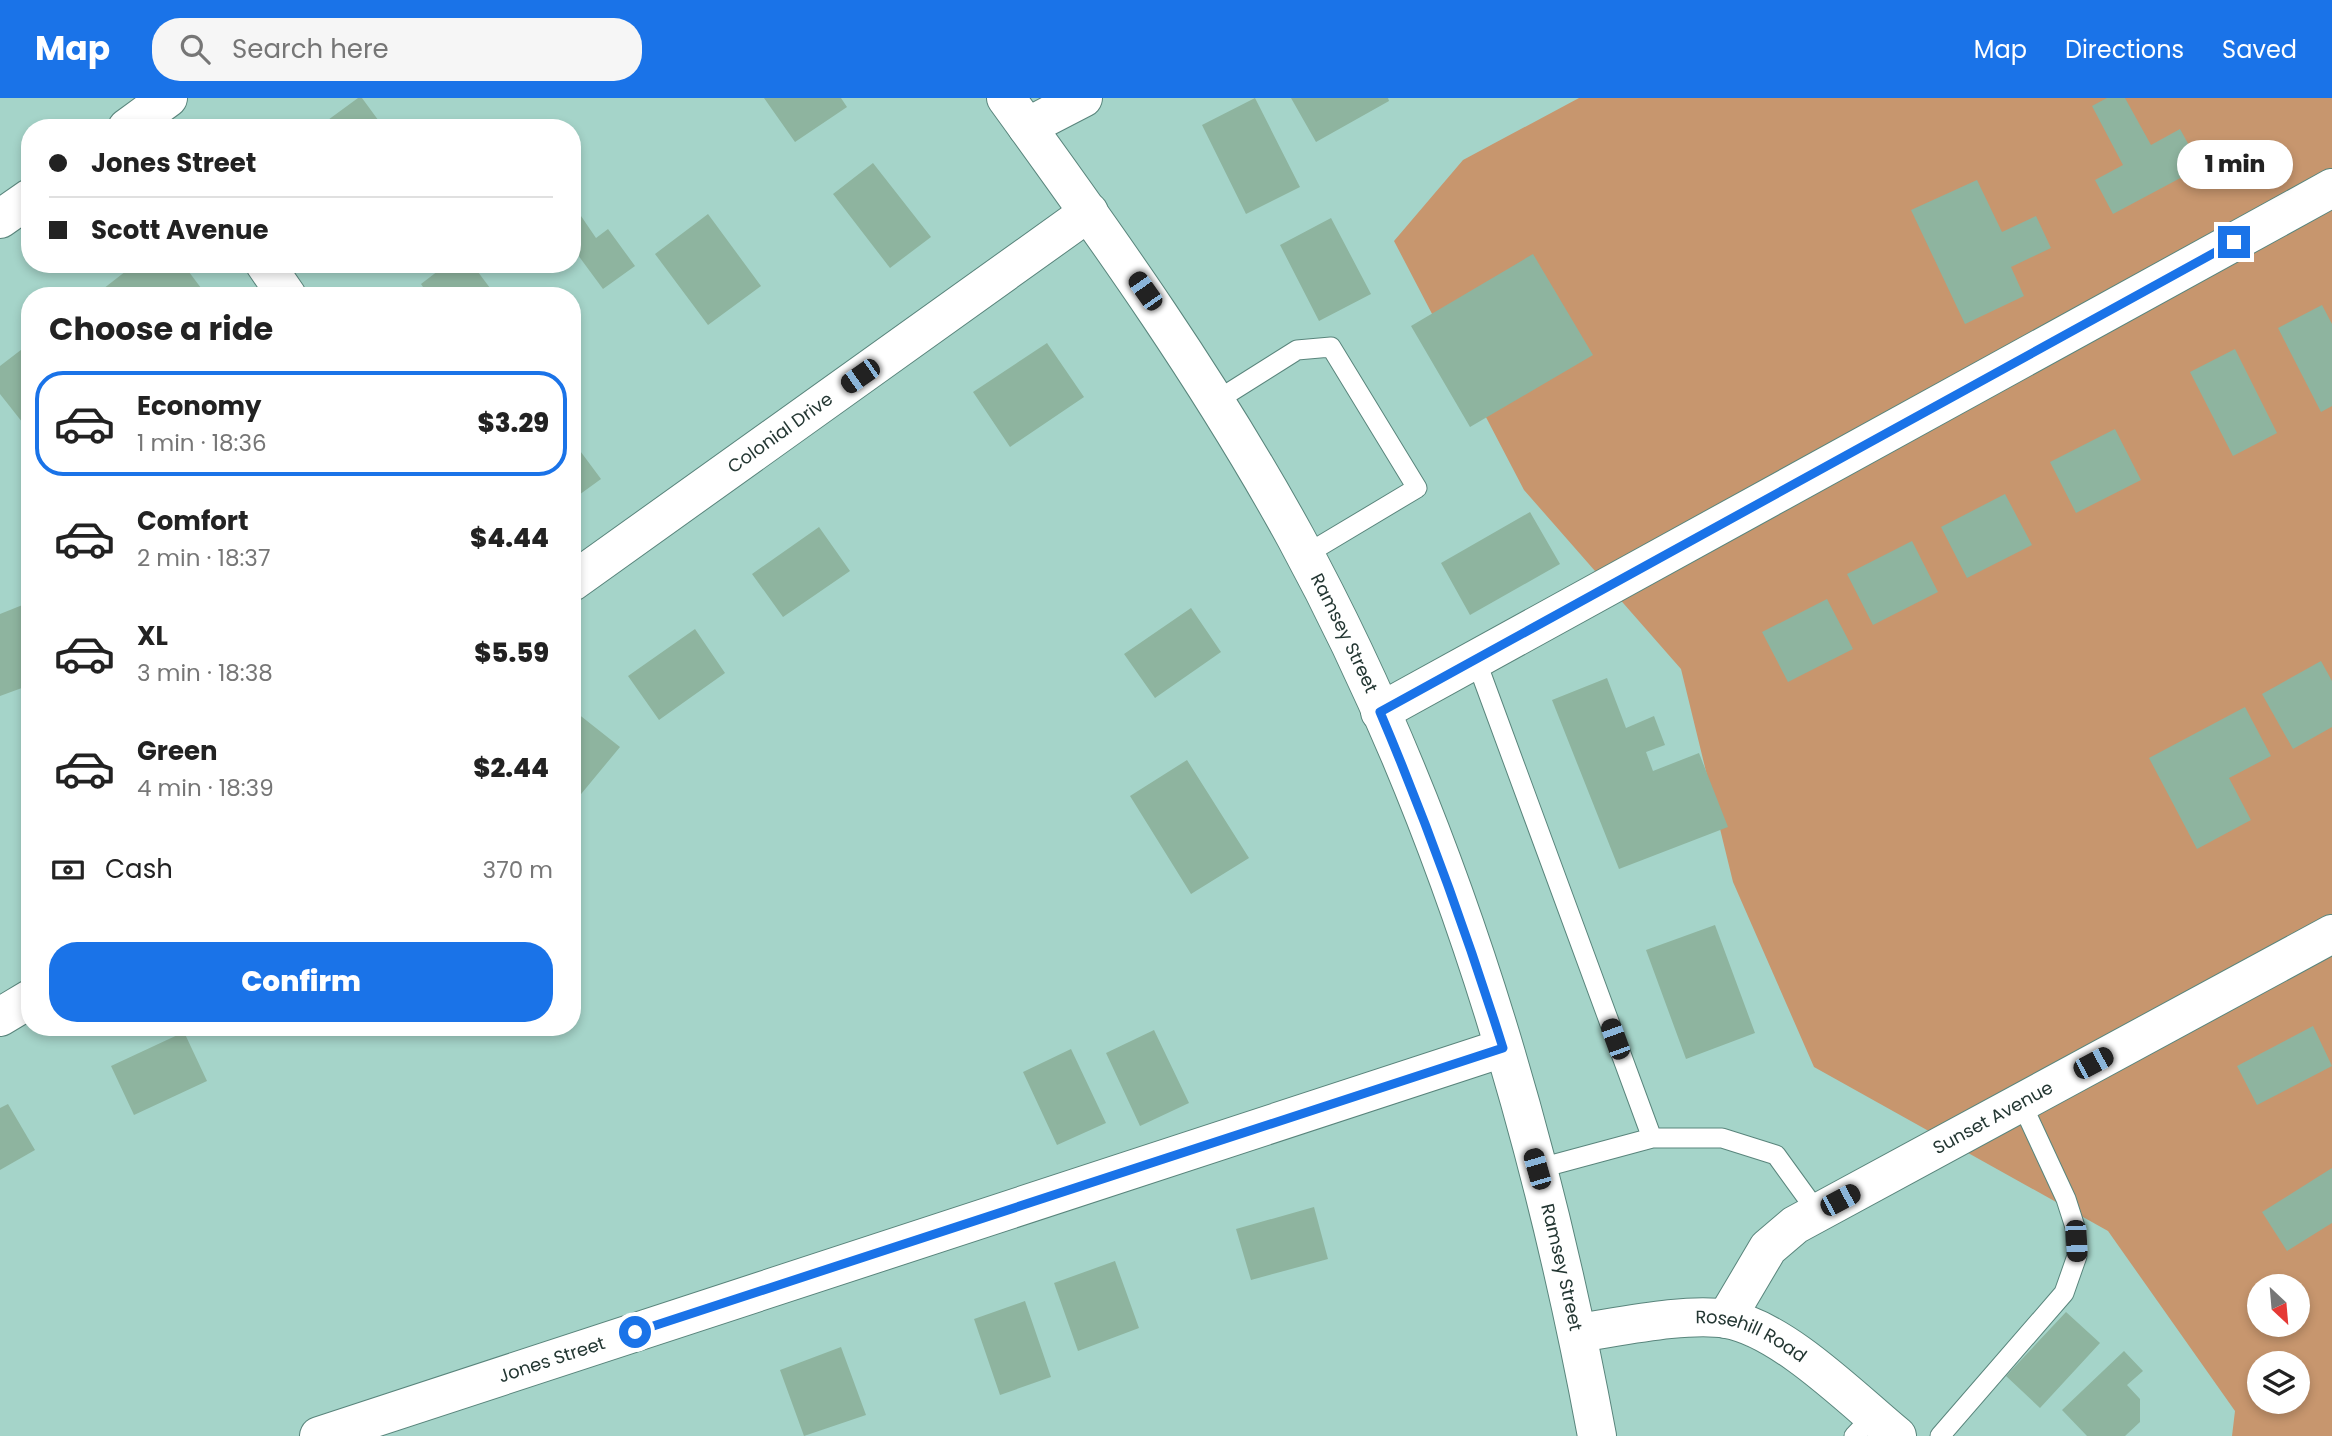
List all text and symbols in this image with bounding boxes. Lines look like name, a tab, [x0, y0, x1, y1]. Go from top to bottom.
search box	[152, 18, 642, 81]
text: Map	[35, 25, 110, 72]
icon: search	[176, 30, 214, 68]
text: Search here	[232, 31, 389, 67]
text: Map	[1974, 33, 2027, 66]
text: Directions	[2065, 33, 2184, 66]
text: Saved	[2222, 33, 2297, 66]
callout: 1 min	[2176, 141, 2292, 190]
text: Jones Street	[91, 145, 256, 181]
text: 1 min	[2205, 148, 2265, 180]
text: Scott Avenue	[91, 212, 268, 248]
route end	[2218, 226, 2250, 258]
car	[1125, 268, 1166, 314]
text: Choose a ride	[49, 306, 273, 351]
car	[837, 355, 884, 397]
street label: Colonial Drive	[722, 386, 838, 479]
text: Economy	[137, 388, 261, 424]
icon: car	[53, 392, 116, 455]
text: $3.29	[478, 405, 549, 441]
text: 1 min · 18:36	[137, 427, 267, 459]
text: Comfort	[137, 503, 249, 539]
icon: car	[53, 507, 116, 570]
text: $4.44	[470, 520, 549, 556]
text: 2 min · 18:37	[137, 542, 270, 574]
street label: Ramsey Street	[1305, 569, 1384, 697]
text: XL	[137, 618, 168, 654]
icon: car	[53, 622, 116, 685]
text: $5.59	[474, 635, 549, 671]
text: 3 min · 18:38	[137, 657, 273, 689]
text: Green	[137, 733, 218, 769]
icon: car	[53, 737, 116, 800]
text: $2.44	[473, 750, 549, 786]
text: 4 min · 18:39	[137, 772, 274, 804]
icon: cash	[49, 851, 87, 889]
text: Cash	[105, 851, 173, 887]
text: 370 m	[483, 854, 553, 886]
button: Confirm	[49, 942, 553, 1022]
car	[1598, 1016, 1633, 1062]
car	[2070, 1044, 2117, 1082]
street label: Sunset Avenue	[1928, 1075, 2057, 1160]
car	[1522, 1146, 1553, 1192]
car	[1817, 1181, 1864, 1219]
street label: Ramsey Street	[1535, 1201, 1589, 1333]
car	[2065, 1219, 2088, 1263]
north arrow	[2247, 1274, 2310, 1337]
map controls	[2247, 1274, 2310, 1414]
street label: Rosehill Road	[1695, 1304, 1812, 1368]
route start	[619, 1316, 651, 1348]
street label: Jones Street	[495, 1330, 608, 1388]
button: layers	[2247, 1351, 2310, 1414]

